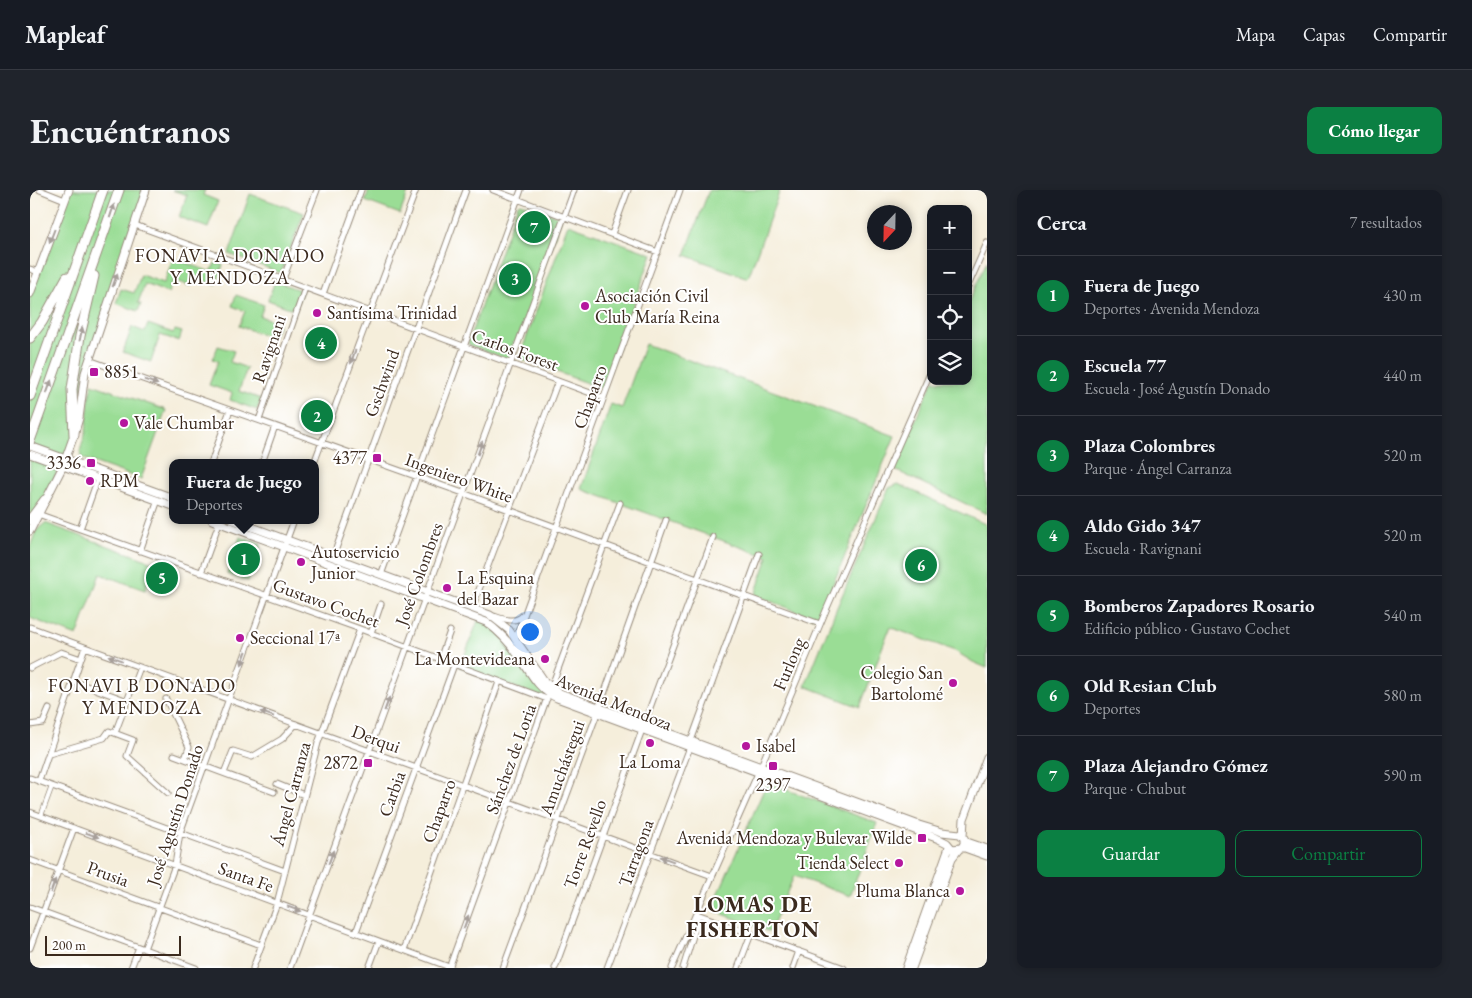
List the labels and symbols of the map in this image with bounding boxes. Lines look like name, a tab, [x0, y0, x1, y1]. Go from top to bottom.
one-way arrow	[108, 203, 116, 218]
north arrow	[867, 205, 912, 250]
pin: 7	[518, 208, 550, 246]
one-way arrow	[48, 228, 55, 243]
district label: FONAVI A DONADO Y MENDOZA	[135, 243, 325, 290]
pin: 3	[499, 260, 531, 298]
one-way arrow	[111, 272, 119, 287]
place label: Asociación Civil Club María Reina	[594, 284, 720, 328]
marker: Asociación Civil Club María Reina	[579, 300, 591, 312]
place label: Santísima Trinidad	[327, 301, 458, 324]
marker: Santísima Trinidad	[311, 307, 323, 319]
street label: Ravignani	[246, 311, 291, 386]
street label: Carlos Forest	[469, 323, 562, 376]
pin: 4	[305, 324, 337, 362]
one-way arrow	[77, 326, 85, 342]
street label: Gschwind	[359, 345, 405, 420]
one-way arrow	[349, 350, 357, 365]
place label: 8851	[104, 360, 139, 383]
street label: Chaparro	[567, 362, 612, 432]
marker: 8851	[88, 366, 100, 378]
one-way arrow	[46, 379, 54, 394]
one-way arrow	[144, 379, 159, 386]
pin: 2	[301, 397, 333, 435]
place label: Vale Chumbar	[134, 411, 234, 434]
marker: Vale Chumbar	[118, 417, 130, 429]
one-way arrow	[477, 440, 484, 455]
place label: 4377	[332, 446, 367, 469]
street label: Ingeniero White	[402, 447, 516, 508]
place label: 3336	[46, 451, 81, 474]
marker: 4377	[371, 452, 383, 464]
marker: 3336	[85, 457, 97, 469]
place label: RPM	[100, 469, 139, 492]
marker: RPM	[84, 475, 96, 487]
street label: José Colombres	[389, 519, 448, 630]
pin: 1	[228, 540, 260, 578]
place label: Autoservicio Junior	[309, 540, 399, 584]
pin: 6	[905, 546, 937, 584]
marker: Autoservicio Junior	[295, 556, 307, 568]
pin: 5	[146, 559, 178, 597]
place label: La Esquina del Bazar	[457, 566, 535, 610]
street label: Gustavo Cochet	[270, 573, 383, 633]
marker: La Esquina del Bazar	[441, 582, 453, 594]
your location	[517, 619, 543, 645]
place label: Seccional 17ª	[250, 626, 341, 649]
marker: Seccional 17ª	[234, 632, 246, 644]
street label: Furlong	[767, 634, 810, 694]
place label: La Montevideana	[414, 647, 536, 670]
one-way arrow	[240, 651, 247, 666]
marker: La Montevideana	[539, 653, 551, 665]
one-way arrow	[107, 654, 122, 662]
place label: Colegio San Bartolomé	[860, 661, 943, 705]
street label: Avenida Mendoza	[552, 667, 677, 736]
district label: FONAVI B DONADO Y MENDOZA	[48, 673, 236, 720]
marker: Colegio San Bartolomé	[947, 677, 959, 689]
one-way arrow	[383, 696, 391, 711]
street label: Sánchez de Loria	[480, 700, 541, 817]
one-way arrow	[260, 710, 275, 717]
street label: Amuchástegui	[533, 716, 590, 820]
street label: Derqui	[349, 719, 404, 758]
place label: Isabel	[756, 734, 796, 757]
marker: La Loma	[644, 737, 656, 749]
street label: Ángel Carranza	[265, 738, 316, 850]
marker: Isabel	[740, 740, 752, 752]
street label: José Agustín Donado	[140, 741, 208, 890]
place label: La Loma	[619, 750, 682, 773]
place label: 2872	[323, 751, 358, 774]
marker: 2872	[362, 757, 374, 769]
marker: 2397	[767, 760, 779, 772]
street label: Carbia	[373, 767, 411, 820]
place label: 2397	[756, 773, 791, 796]
street label: Chaparro	[416, 776, 461, 846]
street label: Torre Revello	[558, 796, 611, 892]
street label: Tarragona	[613, 815, 659, 890]
place label: Avenida Mendoza y Bulevar Wilde	[676, 826, 912, 849]
one-way arrow	[85, 831, 100, 839]
marker: Avenida Mendoza y Bulevar Wilde	[916, 832, 928, 844]
one-way arrow	[328, 849, 335, 864]
place label: Tienda Select	[797, 851, 889, 874]
street label: Prusia	[84, 855, 133, 892]
one-way arrow	[659, 855, 674, 862]
street label: Santa Fe	[215, 856, 277, 897]
marker: Tienda Select	[893, 857, 905, 869]
one-way arrow	[49, 878, 57, 893]
place label: Pluma Blanca	[856, 879, 951, 902]
marker: Pluma Blanca	[954, 885, 966, 897]
district label: LOMAS DE FISHERTON	[686, 890, 820, 944]
one-way arrow	[287, 905, 302, 913]
one-way arrow	[462, 914, 470, 929]
scale bar	[45, 933, 181, 956]

